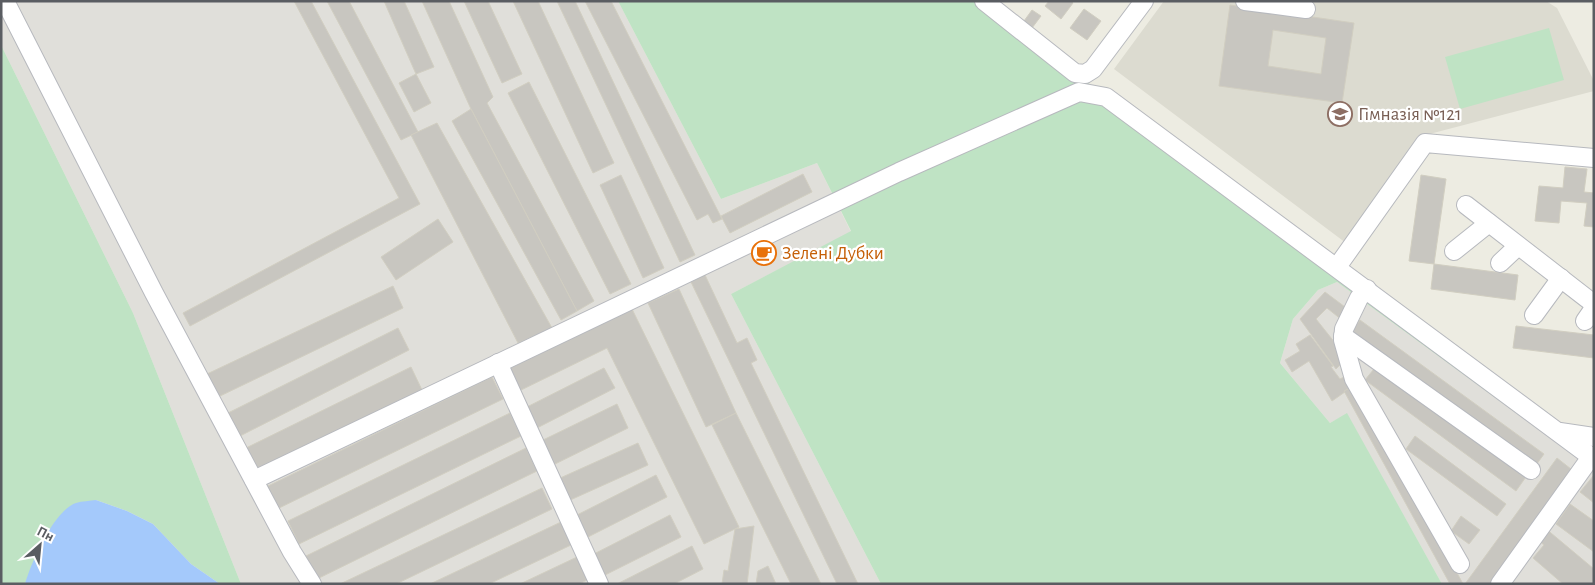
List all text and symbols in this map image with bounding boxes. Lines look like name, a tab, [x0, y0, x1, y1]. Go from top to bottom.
school or university icon: Гімназія №121	[1327, 101, 1353, 127]
place label: Гімназія №121	[1358, 105, 1461, 124]
cafe icon: Зелені Дубки	[751, 240, 777, 266]
place label: Зелені Дубки	[782, 244, 884, 263]
north arrow	[15, 520, 65, 570]
text: Пн	[35, 524, 56, 544]

